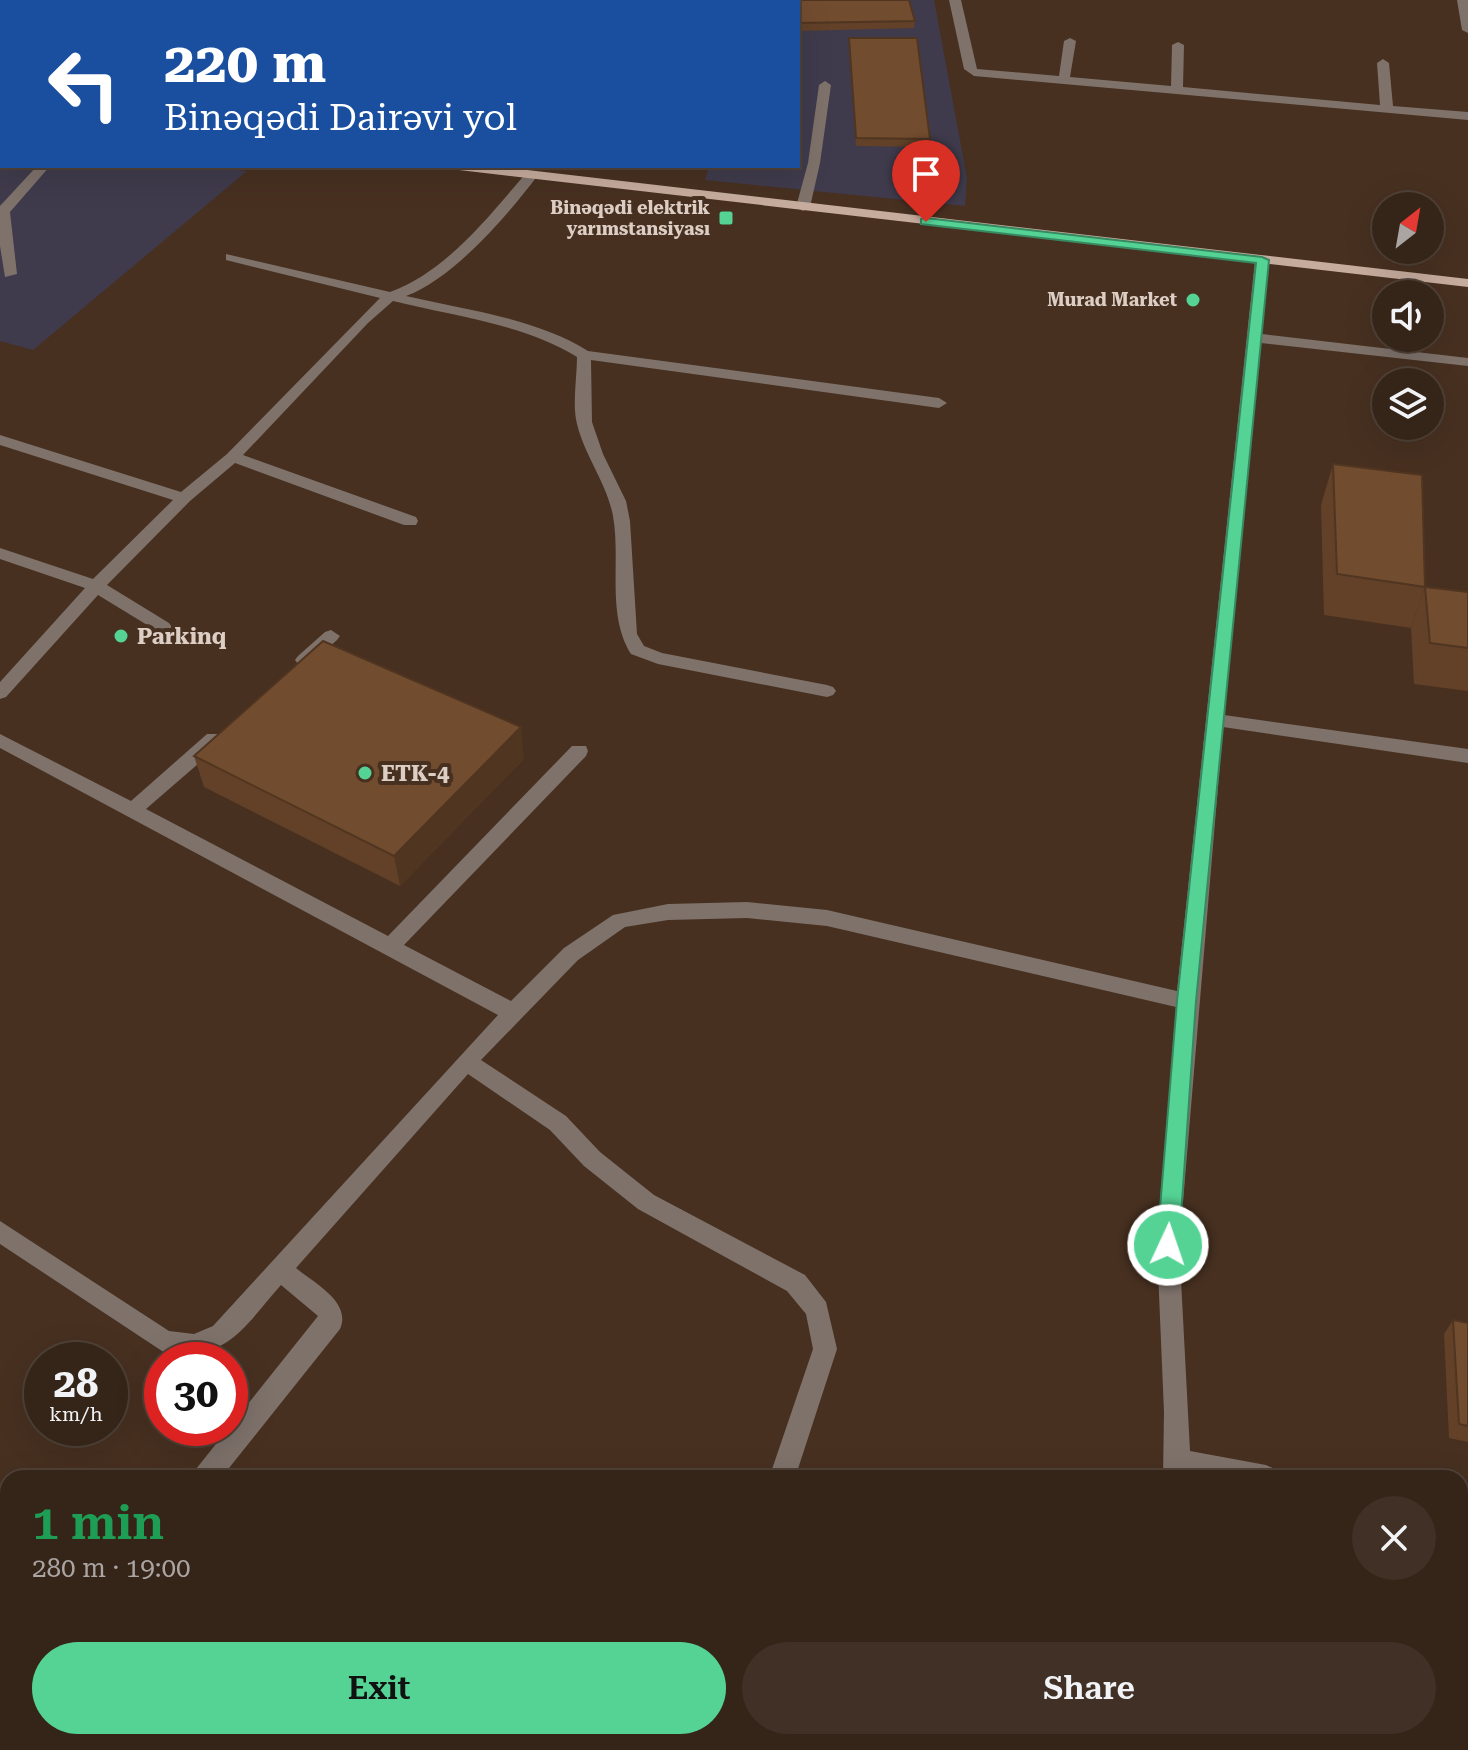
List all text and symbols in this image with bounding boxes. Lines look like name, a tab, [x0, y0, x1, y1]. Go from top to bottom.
text: 220 m	[164, 30, 326, 96]
icon: left	[32, 32, 136, 136]
text: Binəqədi Dairəvi yol	[164, 97, 517, 139]
pin	[892, 140, 960, 222]
icon: arrive	[904, 152, 948, 196]
north arrow	[1372, 192, 1444, 264]
map controls	[1372, 192, 1444, 440]
place label: Binəqədi elektrik yarımstansiyası	[550, 197, 711, 239]
marker: Binəqədi elektrik yarımstansiyası	[717, 209, 735, 227]
button: sound	[1372, 280, 1444, 352]
place label: Murad Market	[1047, 289, 1177, 310]
marker: Murad Market	[1184, 291, 1202, 309]
button: layers	[1372, 368, 1444, 440]
place label: Parkinq	[137, 624, 227, 649]
marker: Parkinq	[112, 627, 130, 645]
place label: ETK-4	[381, 761, 450, 786]
marker: ETK-4	[356, 764, 374, 782]
position arrow	[1126, 1203, 1210, 1287]
speed limit sign: 30	[144, 1342, 248, 1446]
text: 28	[54, 1360, 98, 1407]
text: km/h	[49, 1402, 103, 1426]
text: 1 min	[32, 1495, 164, 1551]
button: close	[1352, 1496, 1436, 1580]
text: 280 m · 19:00	[32, 1553, 191, 1583]
button: Exit	[32, 1642, 726, 1734]
button: Share	[742, 1642, 1436, 1734]

